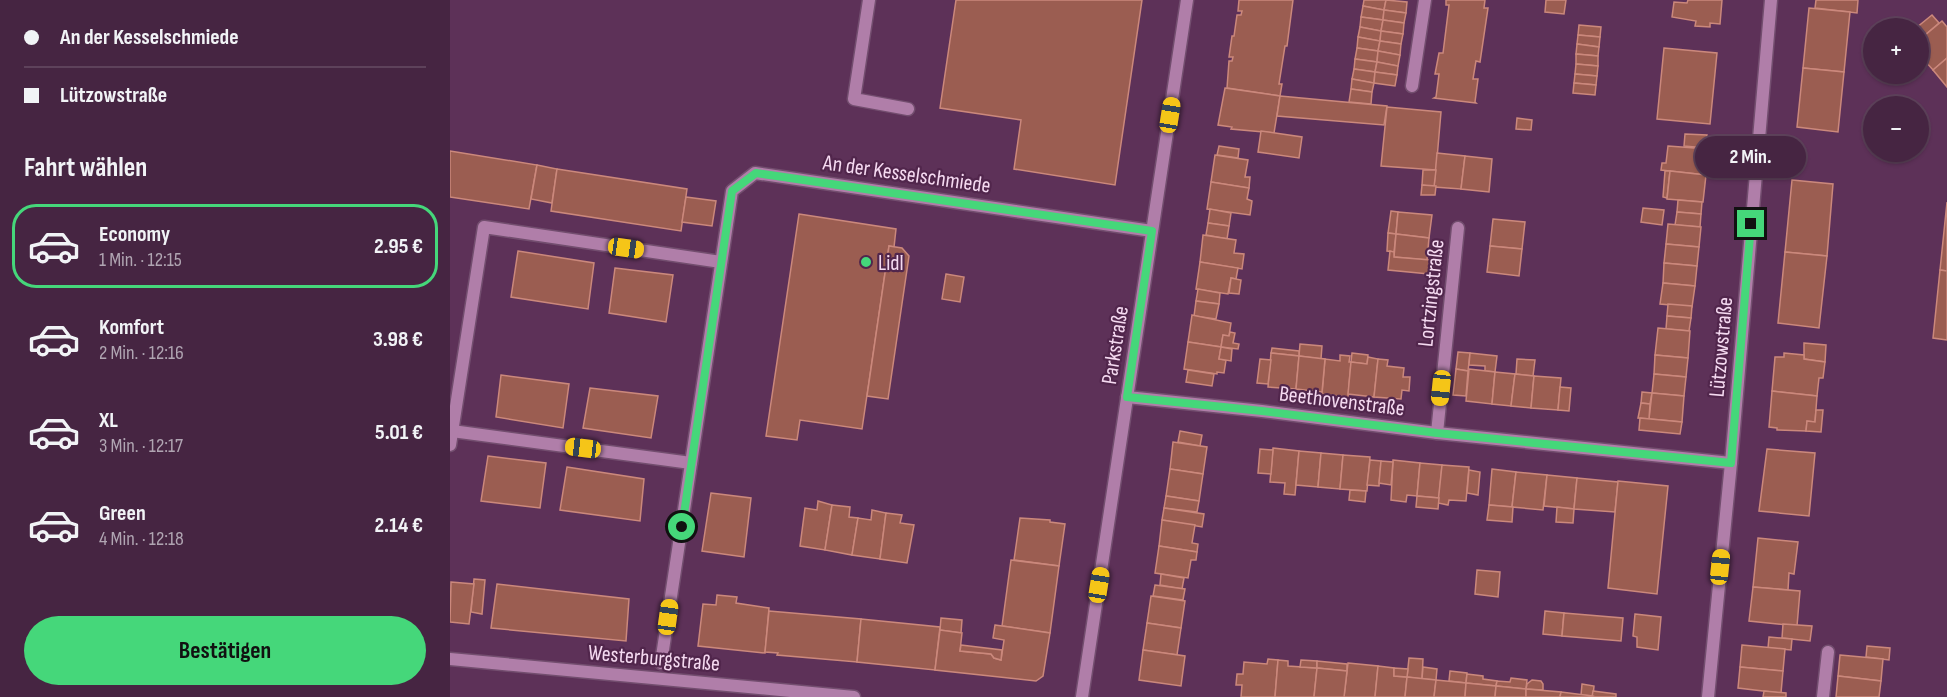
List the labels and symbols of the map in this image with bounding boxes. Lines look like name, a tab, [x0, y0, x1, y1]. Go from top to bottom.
car	[1158, 96, 1182, 134]
callout: 2 Min.	[1696, 137, 1806, 179]
street label: An der Kesselschmiede	[820, 149, 992, 200]
route end	[1737, 210, 1764, 237]
car	[607, 237, 645, 259]
street label: Lortzingstraße	[1412, 238, 1451, 348]
place label: Lidl	[878, 250, 904, 277]
marker: Lidl	[859, 255, 873, 269]
street label: Lützowstraße	[1704, 296, 1739, 398]
street label: Parkstraße	[1096, 304, 1135, 386]
car	[1430, 369, 1452, 407]
street label: Beethovenstraße	[1278, 380, 1406, 423]
car	[564, 437, 602, 459]
route start	[668, 513, 695, 540]
car	[1709, 548, 1731, 586]
car	[1087, 566, 1111, 604]
car	[657, 598, 679, 636]
street label: Westerburgstraße	[587, 639, 721, 678]

